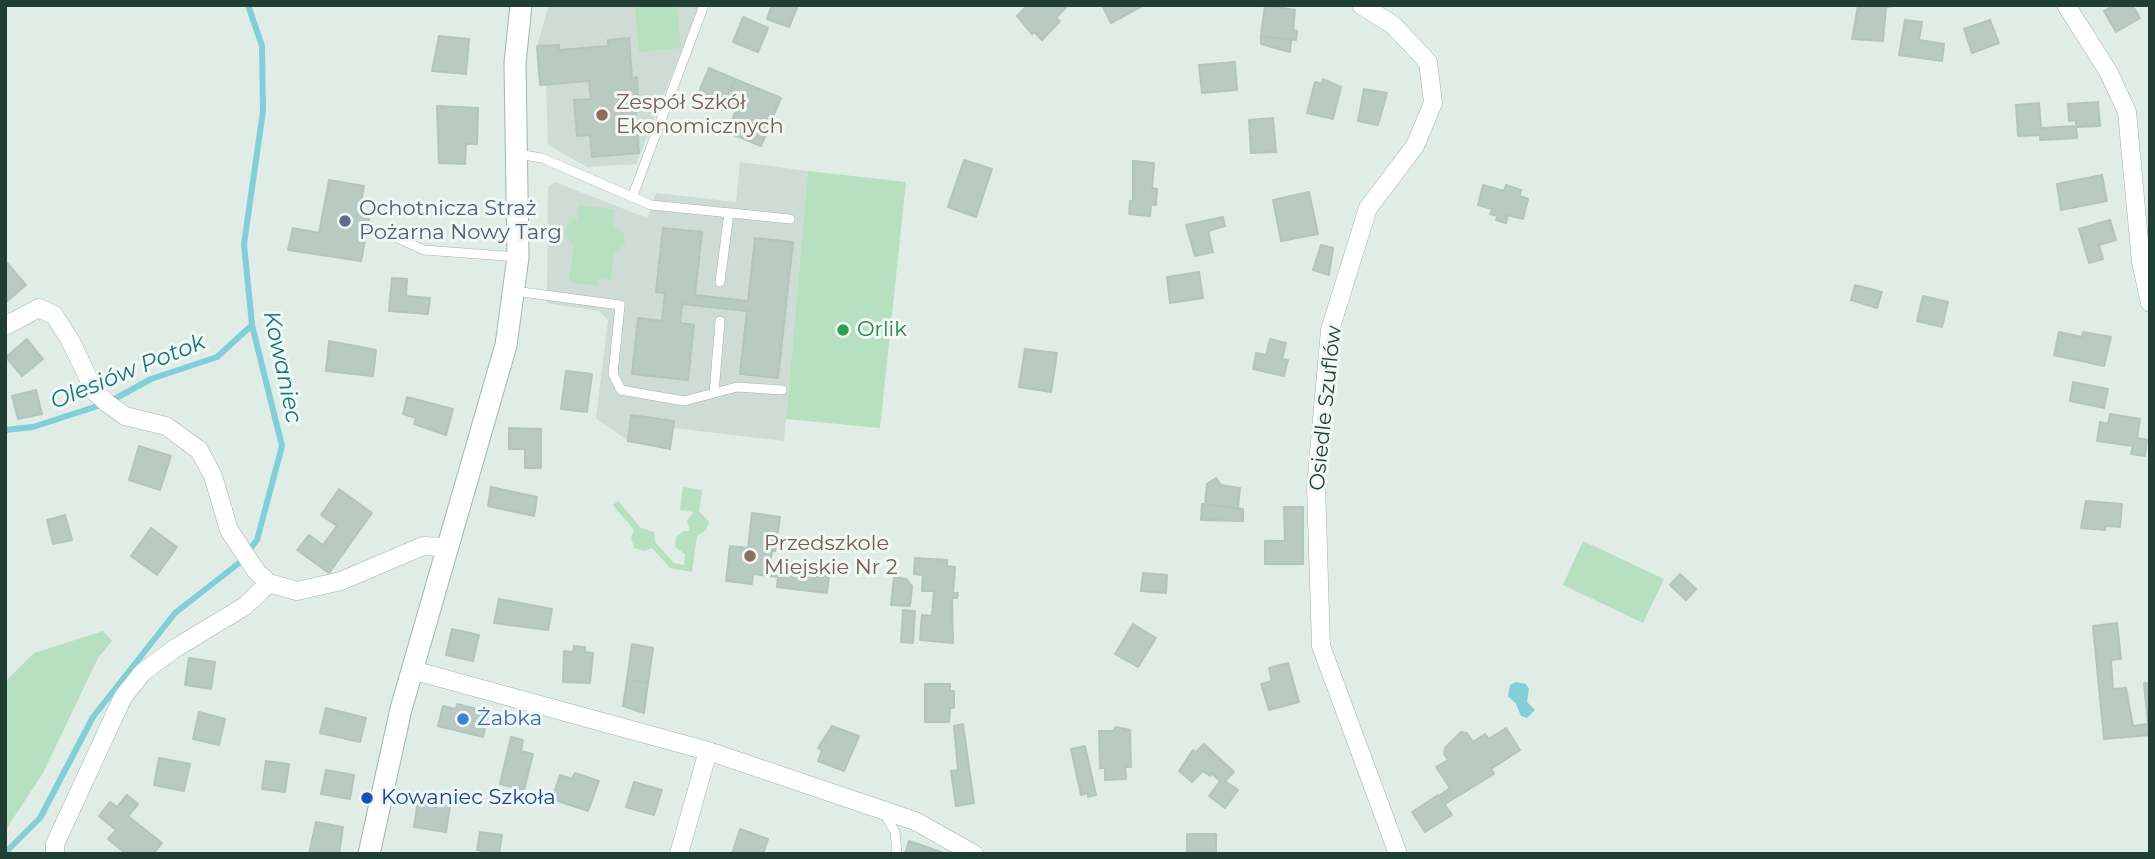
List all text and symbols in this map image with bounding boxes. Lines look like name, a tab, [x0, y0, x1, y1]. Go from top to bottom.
place label: Zespół Szkół Ekonomicznych	[616, 90, 784, 140]
marker: Zespół Szkół Ekonomicznych	[594, 107, 610, 123]
place label: Ochotnicza Straż Pożarna Nowy Targ	[359, 196, 562, 246]
marker: Ochotnicza Straż Pożarna Nowy Targ	[337, 213, 353, 229]
water label: Kowaniec	[257, 308, 307, 426]
place label: Orlik	[857, 317, 907, 343]
marker: Orlik	[835, 322, 851, 338]
street label: Osiedle Szuflów	[1305, 324, 1347, 492]
water label: Olesiów Potok	[46, 328, 210, 416]
place label: Przedszkole Miejskie Nr 2	[764, 531, 898, 581]
marker: Przedszkole Miejskie Nr 2	[742, 548, 758, 564]
place label: Żabka	[477, 706, 542, 732]
marker: Żabka	[455, 711, 471, 727]
place label: Kowaniec Szkoła	[381, 785, 556, 811]
marker: Kowaniec Szkoła	[359, 790, 375, 806]

